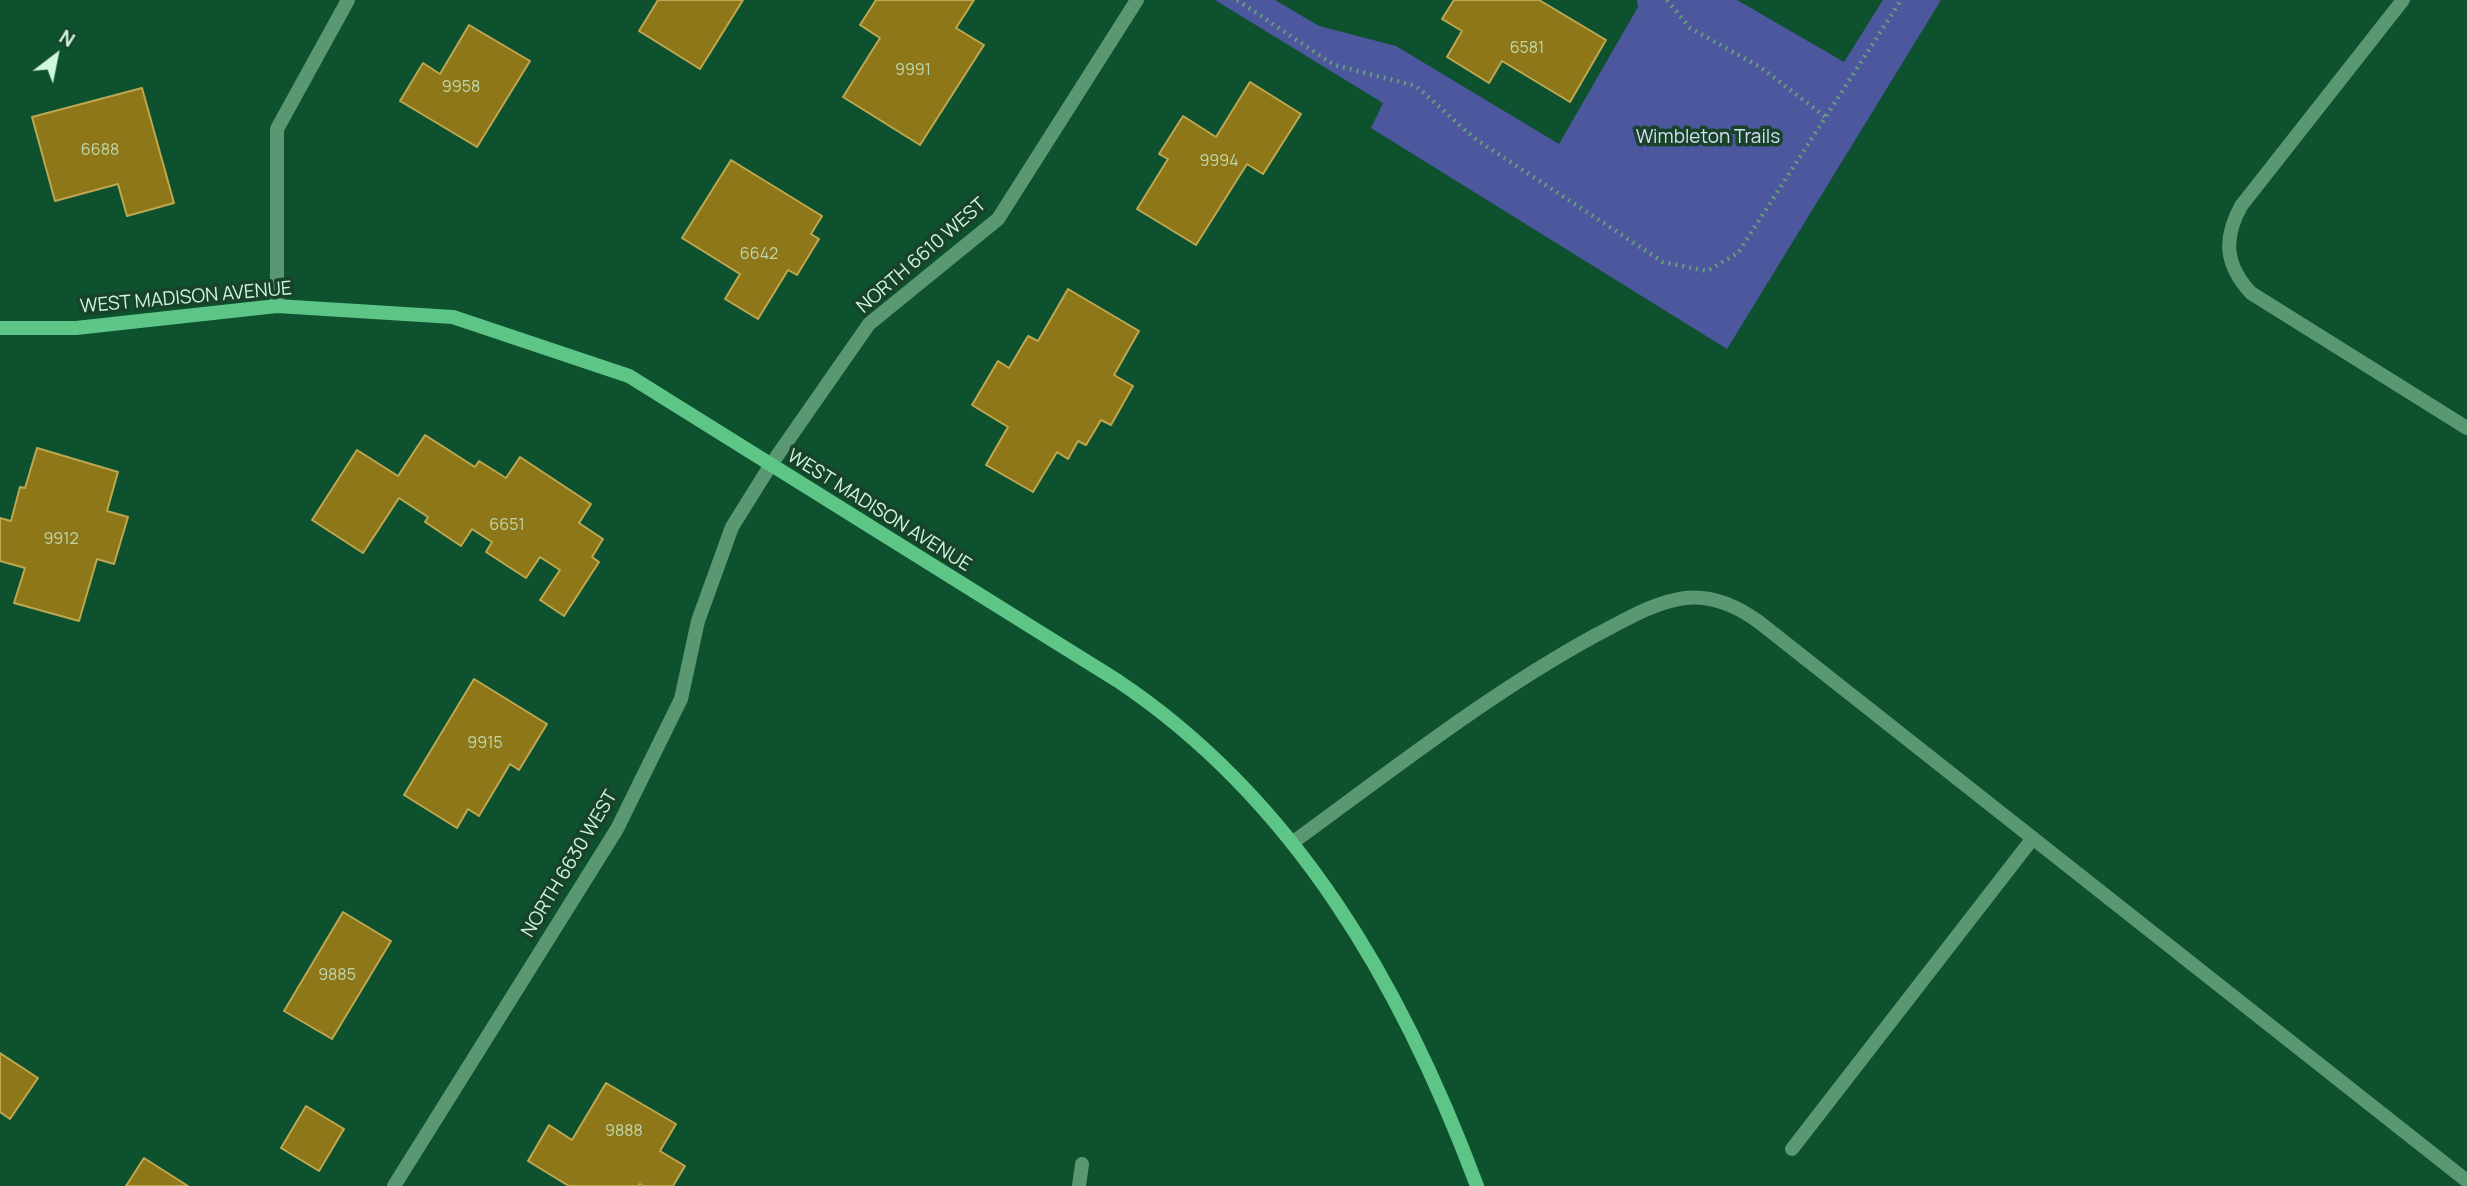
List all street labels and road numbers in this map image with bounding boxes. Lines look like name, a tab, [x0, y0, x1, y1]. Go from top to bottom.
street label: NORTH 6610 WEST	[853, 194, 991, 318]
street label: WEST MADISON AVENUE	[79, 277, 293, 319]
street label: WEST MADISON AVENUE	[783, 445, 975, 577]
street label: NORTH 6630 WEST	[517, 786, 623, 942]

